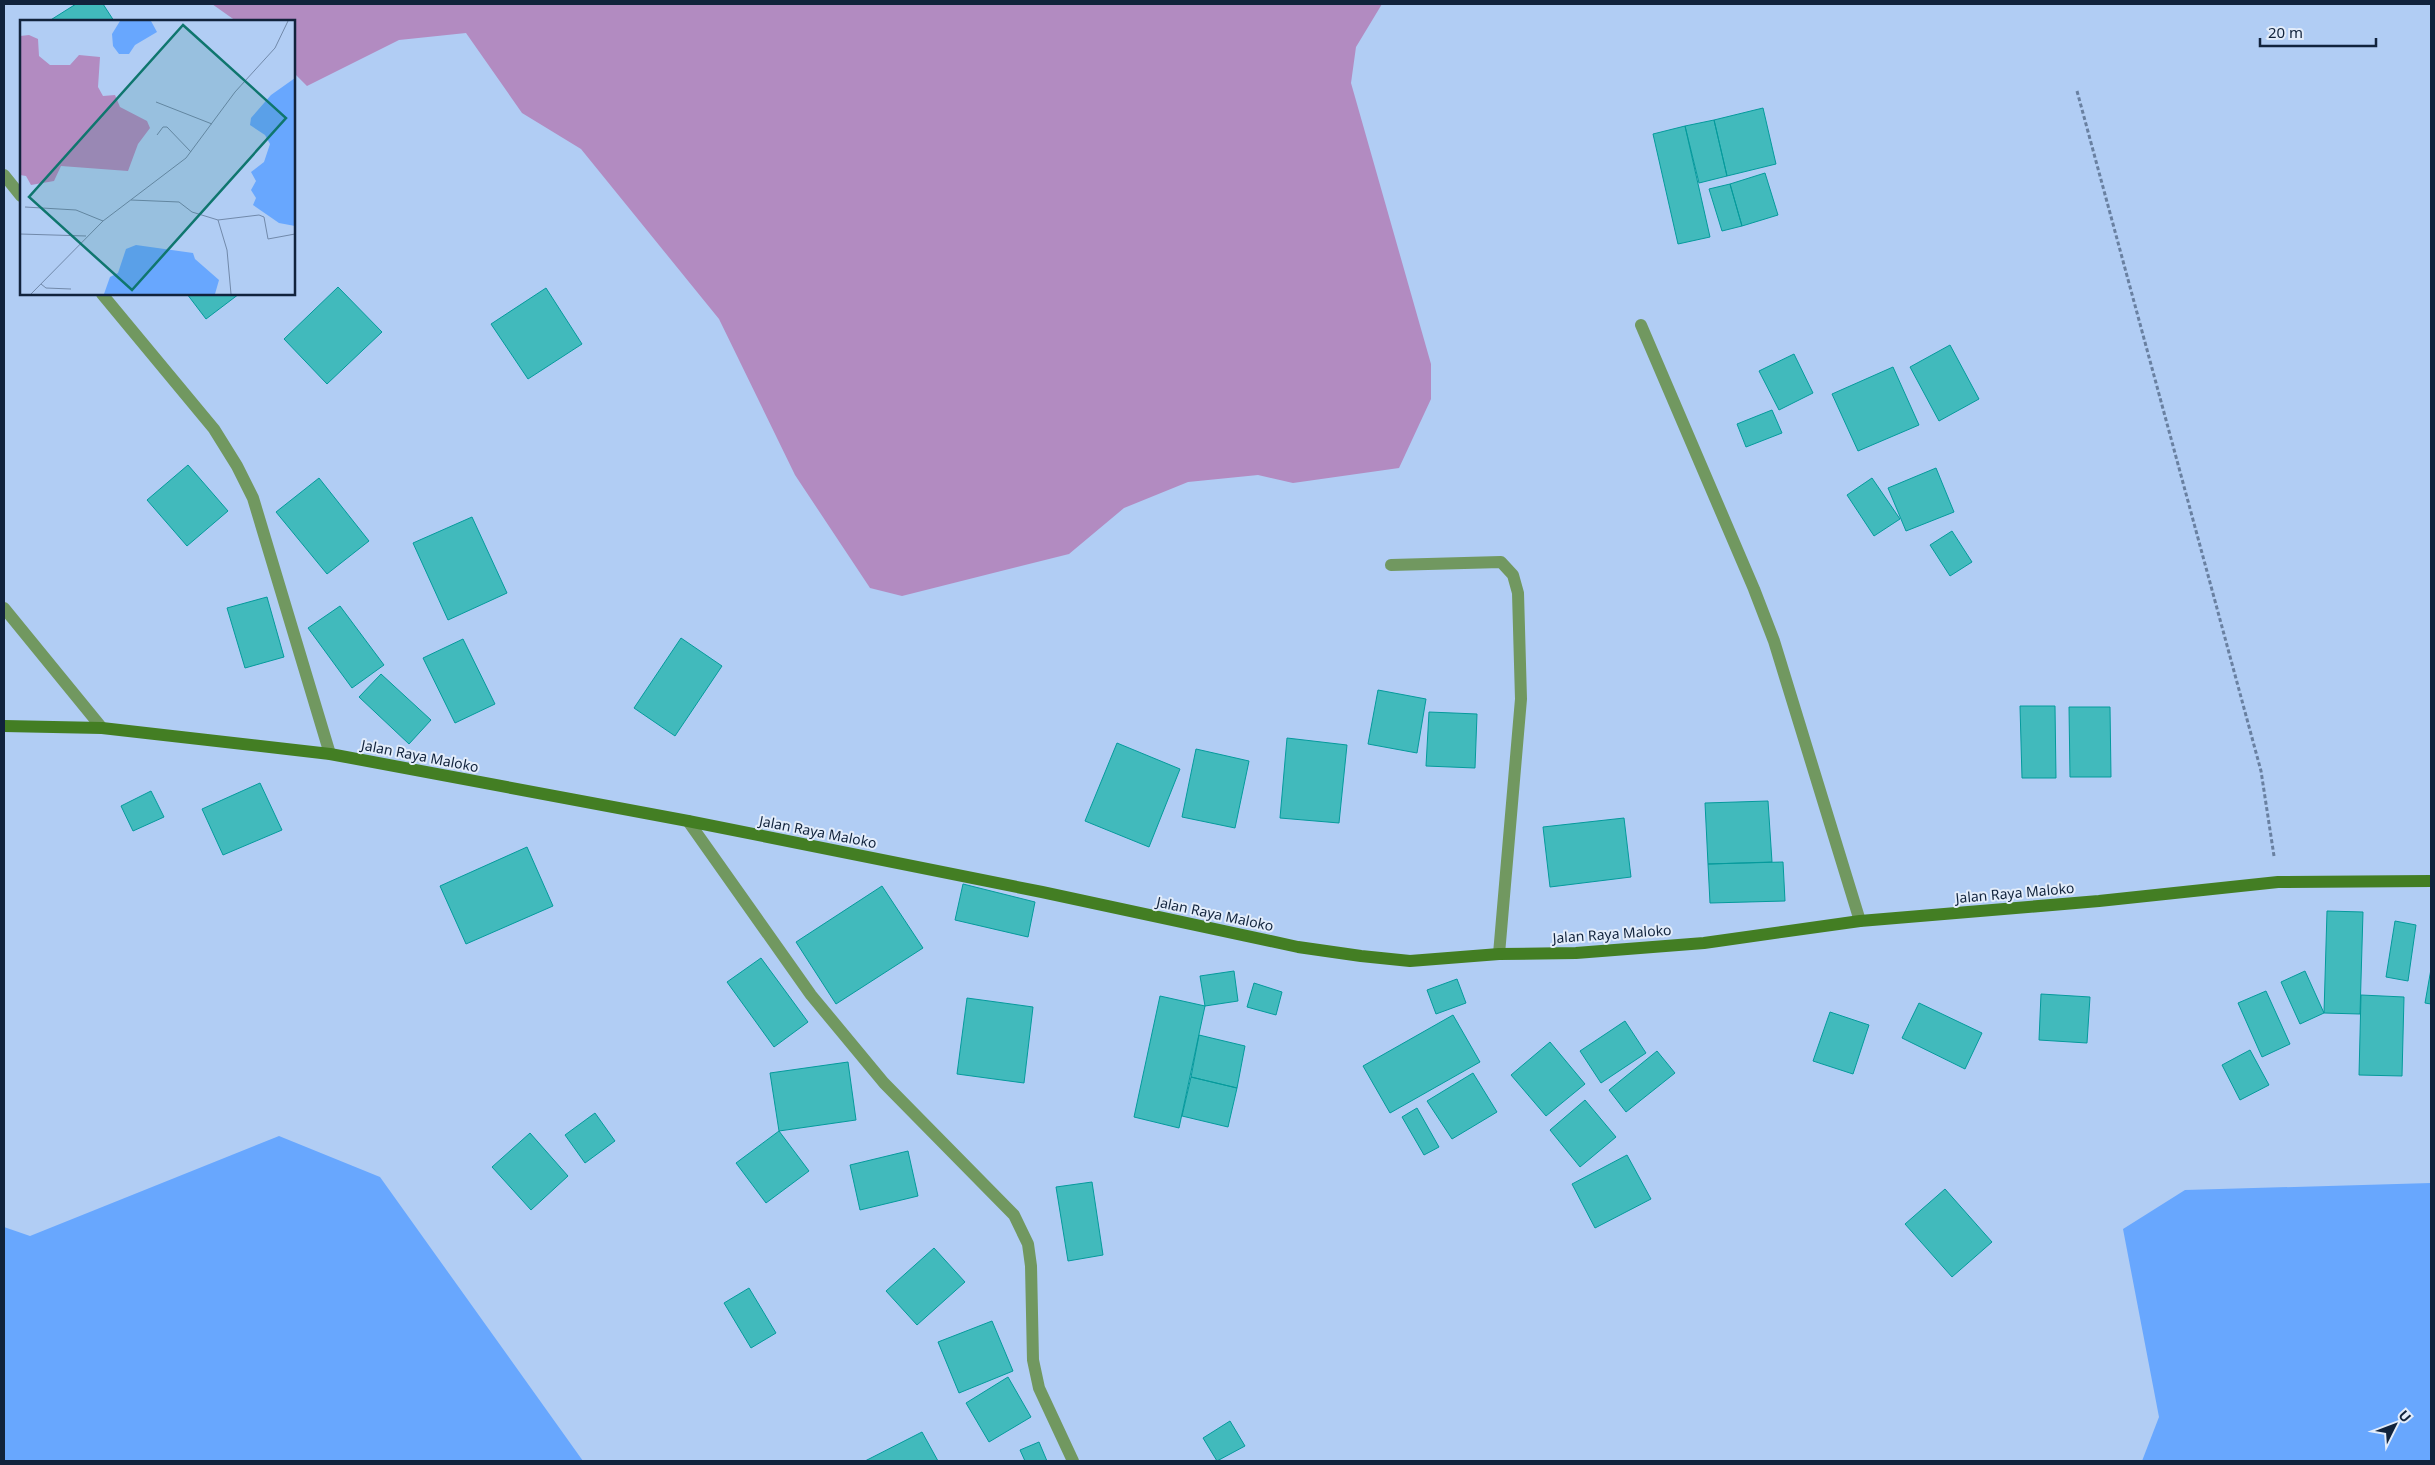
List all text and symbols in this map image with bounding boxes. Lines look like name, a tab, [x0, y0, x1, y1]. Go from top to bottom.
scale bar	[2260, 15, 2376, 47]
inset map	[20, 20, 295, 295]
text: 20 m	[2268, 22, 2303, 42]
street label: Jalan Raya Maloko	[358, 734, 480, 776]
street label: Jalan Raya Maloko	[756, 810, 878, 852]
street label: Jalan Raya Maloko	[1953, 878, 2075, 907]
street label: Jalan Raya Maloko	[1153, 891, 1275, 935]
street label: Jalan Raya Maloko	[1550, 920, 1672, 947]
north arrow	[2370, 1400, 2420, 1450]
text: U	[2394, 1406, 2416, 1426]

